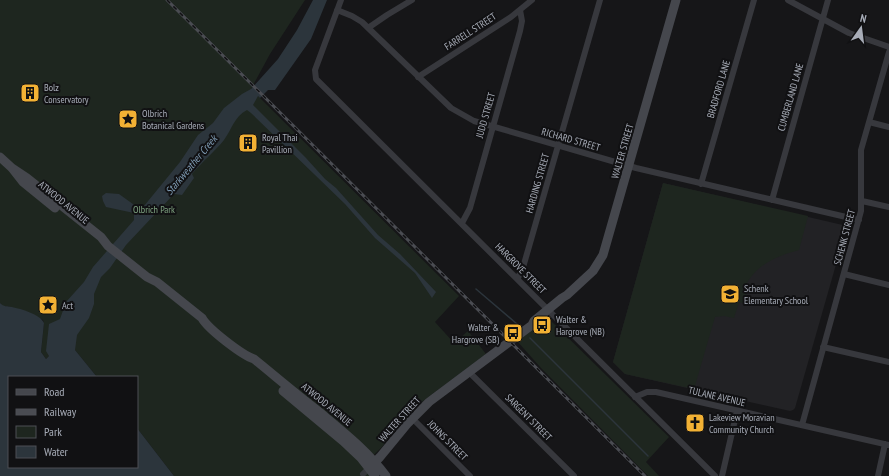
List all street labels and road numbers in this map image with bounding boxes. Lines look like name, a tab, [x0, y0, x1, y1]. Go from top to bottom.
street label: FARRELL STREET	[442, 9, 499, 53]
street label: BRADFORD LANE	[704, 59, 733, 120]
street label: CUMBERLAND LANE	[775, 62, 806, 133]
street label: JUDD STREET	[473, 90, 498, 140]
street label: WALTER STREET	[608, 122, 637, 180]
street label: RICHARD STREET	[540, 125, 602, 154]
street label: HARDING STREET	[523, 151, 552, 214]
street label: ATWOOD AVENUE	[36, 178, 92, 227]
street label: SCHENK STREET	[831, 207, 858, 266]
street label: HARGROVE STREET	[492, 240, 549, 297]
street label: ATWOOD AVENUE	[299, 380, 355, 429]
street label: TULANE AVENUE	[687, 384, 747, 409]
street label: SARGENT STREET	[502, 391, 555, 444]
street label: WALTER STREET	[376, 394, 423, 445]
street label: JOHNS STREET	[424, 417, 471, 464]

